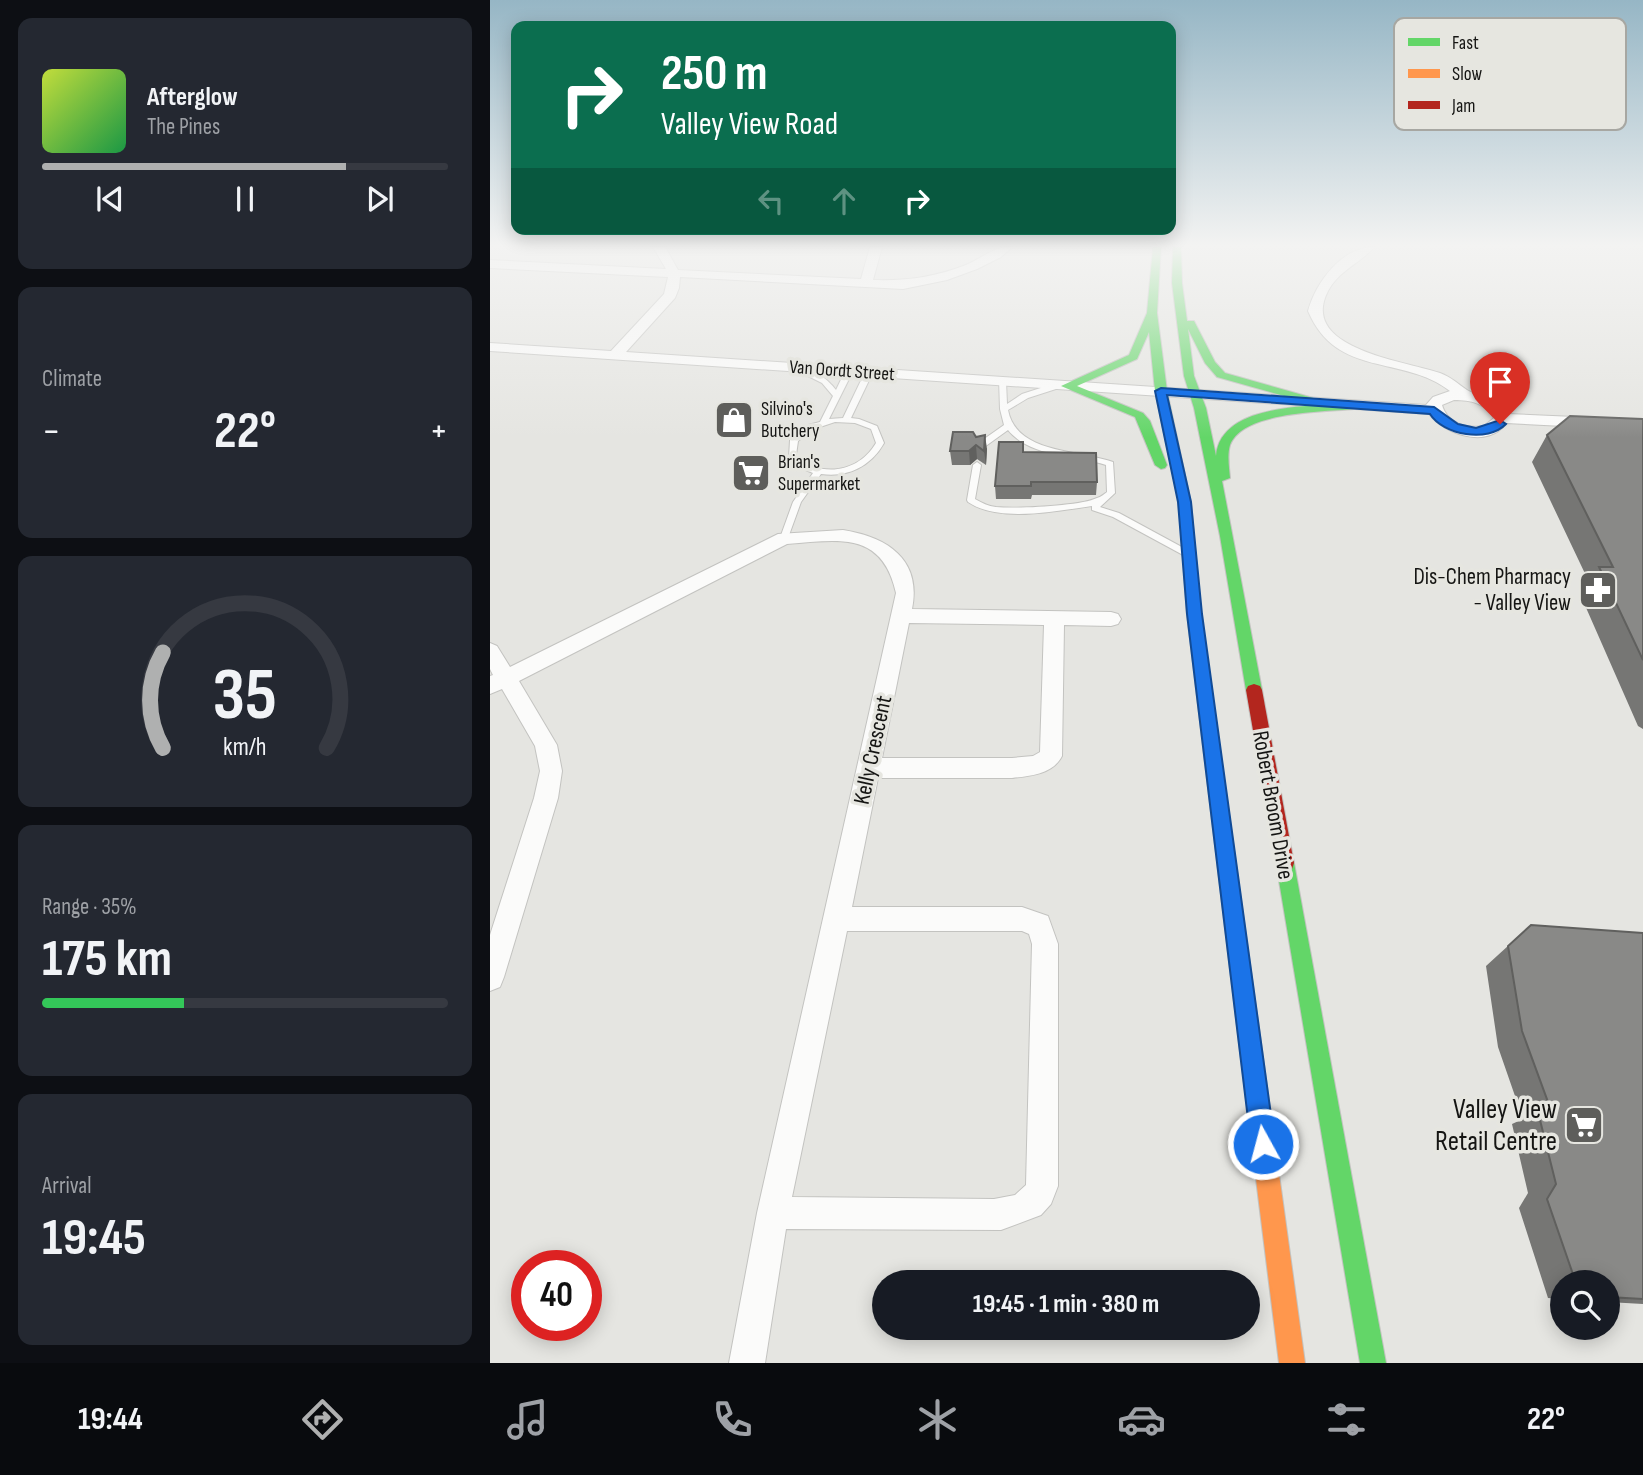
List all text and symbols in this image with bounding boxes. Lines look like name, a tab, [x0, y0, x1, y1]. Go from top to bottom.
legend	[1394, 18, 1626, 130]
text: Fast	[1452, 32, 1479, 55]
text: 250 m	[661, 45, 767, 104]
icon: right	[546, 49, 637, 140]
text: Slow	[1452, 63, 1482, 86]
text: Afterglow	[147, 82, 238, 113]
text: Jam	[1451, 95, 1475, 118]
text: Valley View Road	[661, 105, 838, 144]
text: The Pines	[147, 113, 220, 141]
icon: previous	[91, 180, 129, 218]
icon: pause	[226, 180, 264, 218]
icon: next	[361, 180, 399, 218]
icon: left	[752, 182, 790, 220]
icon: ahead	[825, 182, 863, 220]
icon: right	[898, 182, 936, 220]
pin	[1470, 352, 1530, 424]
street label: Van Oordt Street	[788, 356, 896, 386]
icon: arrive	[1481, 363, 1519, 401]
text: Climate	[42, 365, 102, 393]
place label: Silvino's Butchery	[761, 398, 820, 443]
shop icon: Silvino's Butchery	[713, 399, 755, 441]
text: 22°	[214, 400, 276, 463]
text: −	[42, 409, 61, 454]
text: +	[429, 409, 448, 454]
place label: Brian's Supermarket	[778, 451, 861, 496]
supermarket icon: Brian's Supermarket	[730, 452, 772, 494]
place label: Dis-Chem Pharmacy - Valley View	[1413, 563, 1571, 617]
pharmacy icon: Dis-Chem Pharmacy - Valley View	[1577, 569, 1619, 611]
text: 35	[213, 652, 277, 740]
street label: Kelly Crescent	[848, 693, 898, 807]
street label: Robert Broom Drive	[1246, 729, 1300, 881]
text: km/h	[223, 731, 267, 762]
text: Range · 35%	[42, 893, 137, 921]
text: 175 km	[42, 928, 172, 991]
place label: Valley View Retail Centre	[1435, 1093, 1557, 1158]
supermarket icon: Valley View Retail Centre	[1563, 1104, 1605, 1146]
position arrow	[1226, 1107, 1300, 1181]
text: Arrival	[42, 1172, 91, 1200]
text: 19:45	[42, 1207, 146, 1270]
speed limit sign: 40	[511, 1250, 602, 1341]
map controls	[1550, 1270, 1620, 1340]
button: search	[1550, 1270, 1620, 1340]
text: 19:45 · 1 min · 380 m	[973, 1289, 1159, 1320]
icon: directions	[298, 1395, 347, 1444]
icon: music	[503, 1395, 552, 1444]
icon: phone	[708, 1395, 757, 1444]
icon: climate	[913, 1395, 962, 1444]
icon: car	[1117, 1395, 1166, 1444]
icon: filters	[1322, 1395, 1371, 1444]
text: 19:44	[78, 1400, 143, 1439]
text: 22°	[1527, 1400, 1565, 1439]

